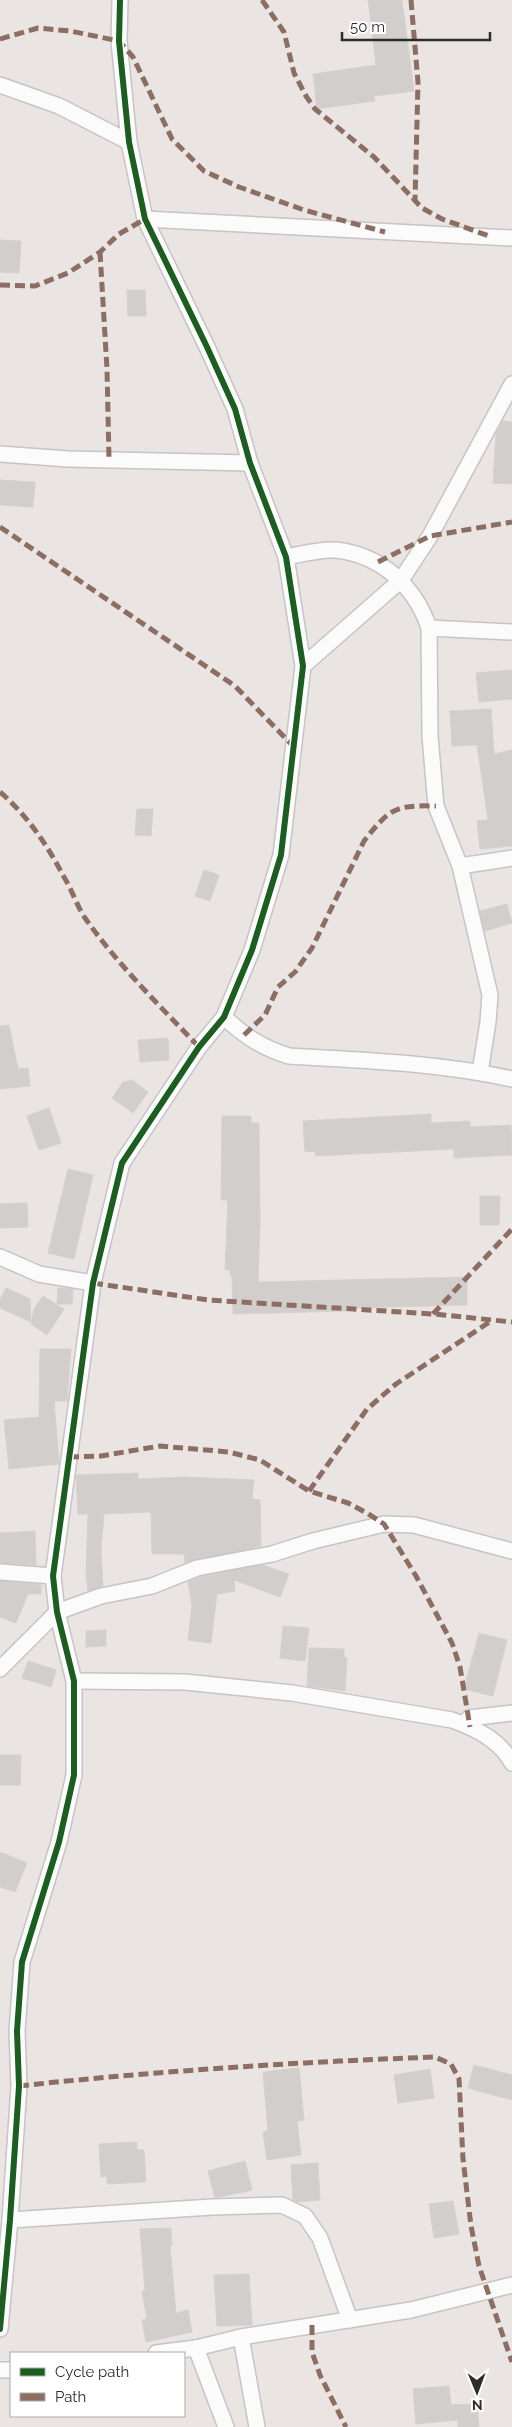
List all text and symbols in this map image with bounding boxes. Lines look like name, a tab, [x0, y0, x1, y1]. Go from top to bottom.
scale bar	[342, 10, 490, 42]
text: 50 m	[350, 18, 385, 36]
legend	[10, 2352, 185, 2417]
text: Cycle path	[55, 2363, 129, 2381]
north arrow	[452, 2367, 502, 2417]
text: Path	[55, 2388, 86, 2406]
text: N	[472, 2397, 483, 2413]

